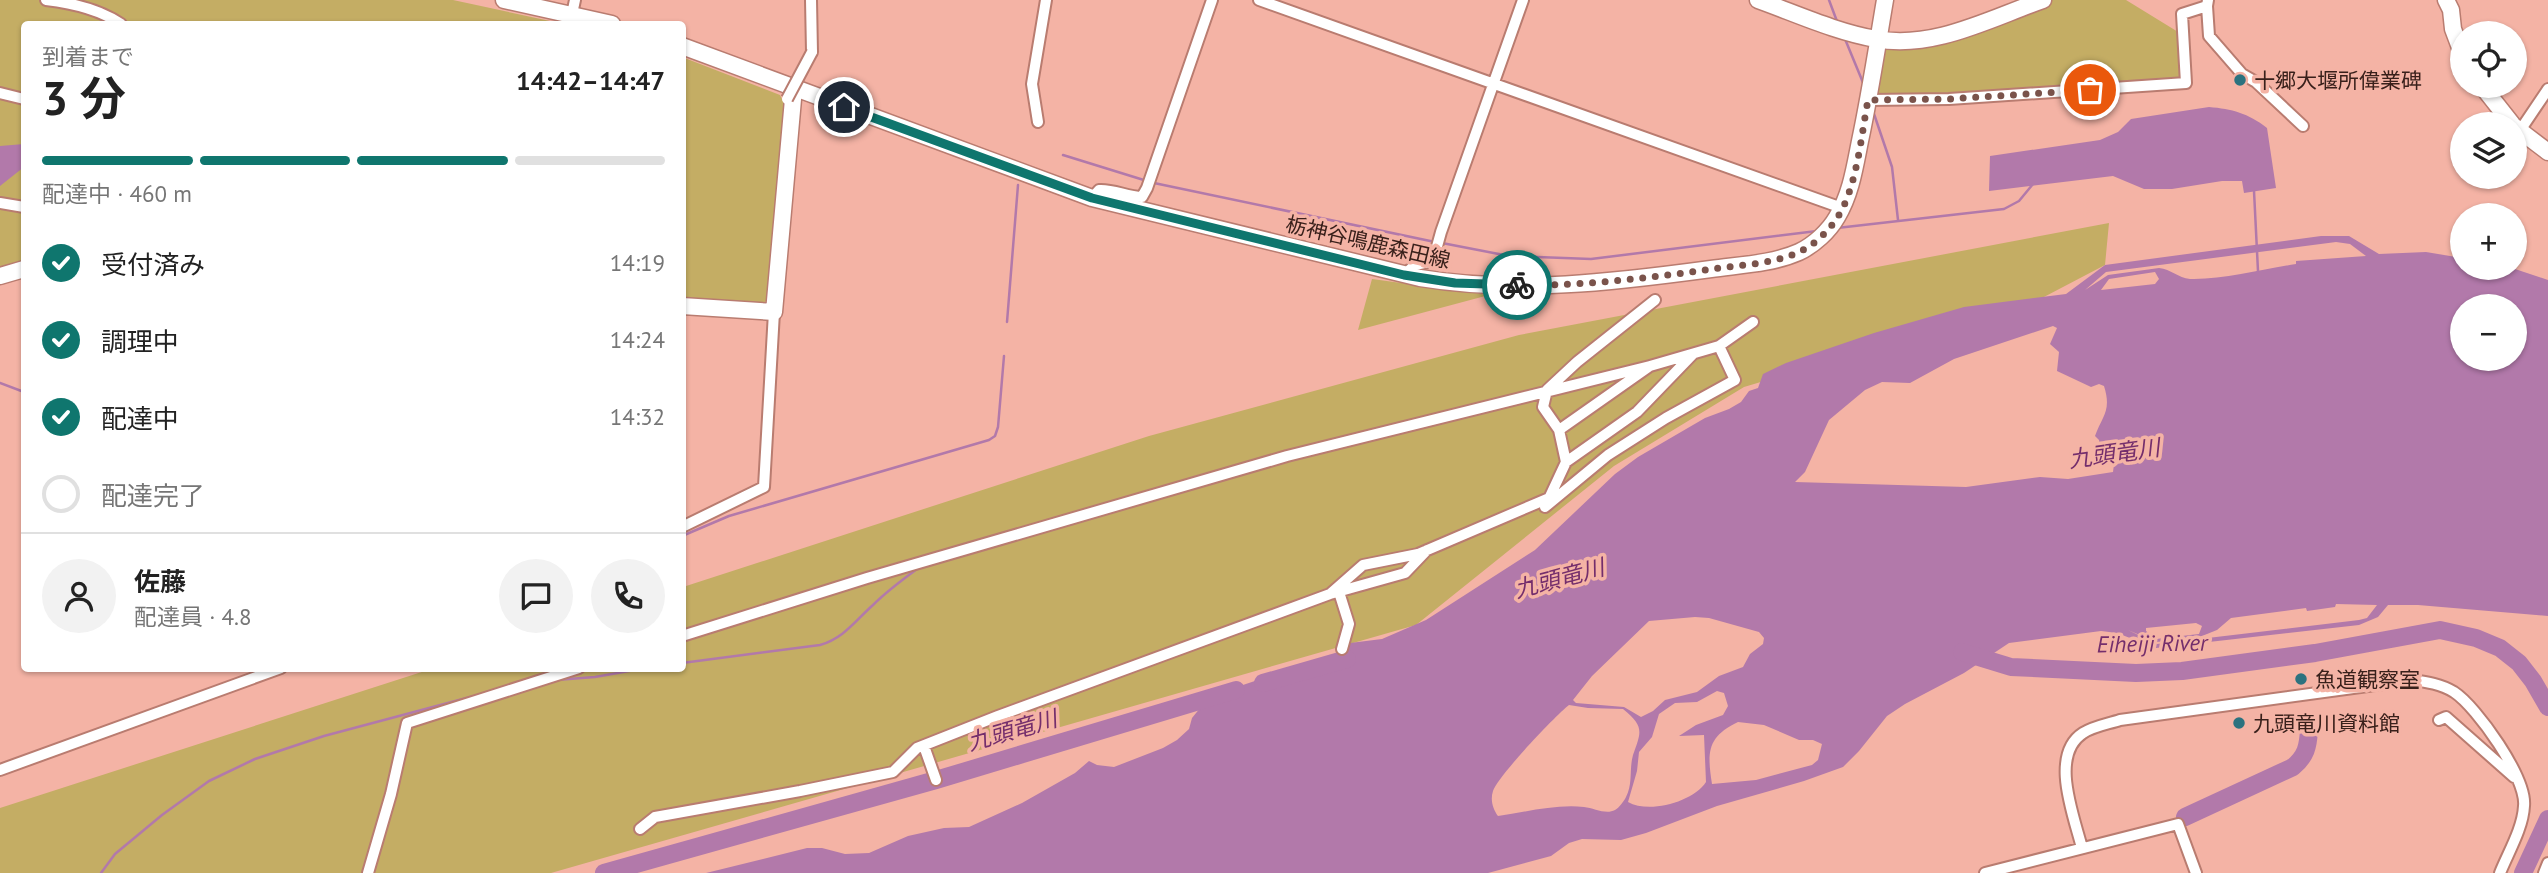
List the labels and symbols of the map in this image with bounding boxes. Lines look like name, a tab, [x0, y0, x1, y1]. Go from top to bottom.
pin	[2060, 60, 2120, 120]
place label: 十郷大堰所偉業碑	[2254, 67, 2422, 94]
marker: 十郷大堰所偉業碑	[2232, 72, 2248, 88]
pin	[814, 77, 874, 137]
street label: 栃神谷鳴鹿森田線	[1283, 210, 1453, 274]
courier	[1482, 250, 1552, 320]
water label: 九頭竜川	[2066, 432, 2165, 474]
water label: 九頭竜川	[1511, 551, 1610, 604]
water label: Eiheiji River	[2096, 628, 2209, 658]
place label: 魚道観察室	[2315, 666, 2420, 693]
marker: 魚道観察室	[2293, 671, 2309, 687]
water label: 九頭竜川	[964, 703, 1063, 757]
place label: 九頭竜川資料館	[2253, 710, 2400, 737]
marker: 九頭竜川資料館	[2231, 715, 2247, 731]

